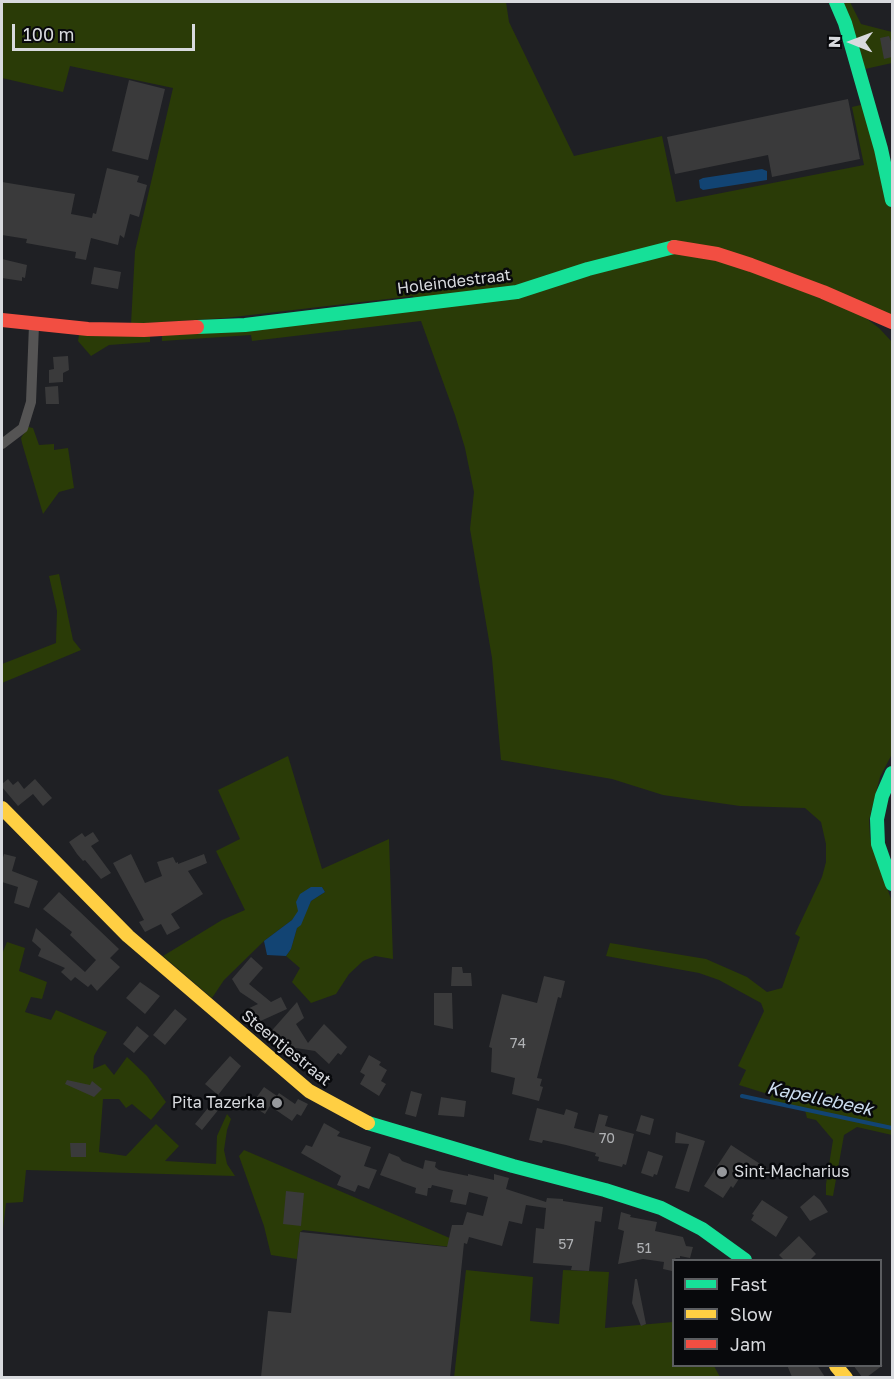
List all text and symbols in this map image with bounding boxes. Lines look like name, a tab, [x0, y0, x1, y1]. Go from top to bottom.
scale bar	[15, 12, 198, 50]
north arrow	[822, 12, 882, 72]
text: 100 m	[23, 23, 74, 45]
text: N	[824, 35, 844, 48]
street label: Holeindestraat	[396, 265, 512, 299]
street label: Steentjestraat	[237, 1006, 335, 1090]
house number: 74	[510, 1036, 526, 1052]
water label: Kapellebeek	[765, 1077, 875, 1121]
place label: Pita Tazerka	[172, 1093, 265, 1113]
marker: Pita Tazerka	[270, 1096, 284, 1110]
house number: 70	[599, 1131, 615, 1147]
place label: Sint-Macharius	[734, 1162, 849, 1182]
marker: Sint-Macharius	[715, 1165, 729, 1179]
house number: 57	[558, 1237, 574, 1253]
house number: 51	[637, 1241, 651, 1257]
legend	[672, 1259, 882, 1367]
text: Fast	[730, 1273, 767, 1295]
text: Slow	[730, 1303, 772, 1325]
text: Jam	[730, 1333, 766, 1355]

